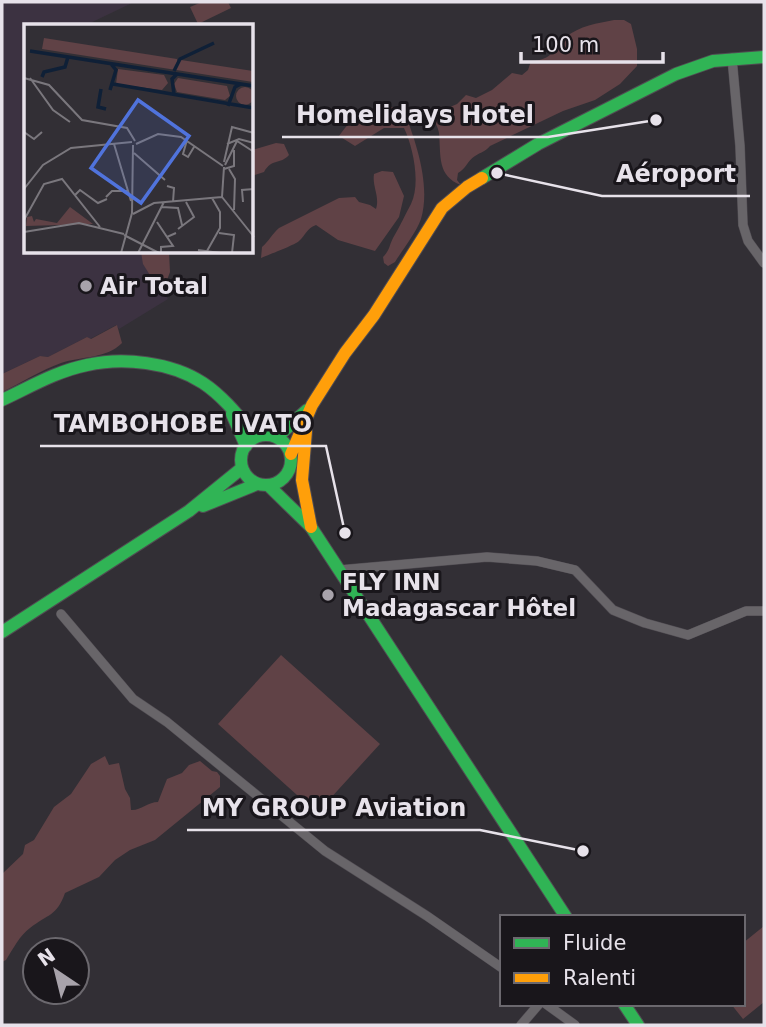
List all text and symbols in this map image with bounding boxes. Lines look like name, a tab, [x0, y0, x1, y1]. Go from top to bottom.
scale bar	[521, 21, 663, 65]
inset map	[24, 24, 254, 254]
text: 100 m	[532, 33, 599, 57]
callout: Homelidays Hotel	[282, 92, 548, 137]
text: Homelidays Hotel	[296, 101, 534, 129]
callout: Aéroport	[602, 151, 750, 196]
text: Aéroport	[616, 160, 736, 188]
place label: Air Total	[100, 273, 208, 299]
marker: Air Total	[78, 278, 94, 294]
callout: TAMBOHOBE IVATO	[40, 401, 326, 446]
text: TAMBOHOBE IVATO	[54, 410, 312, 438]
place label: FLY INN Madagascar Hôtel	[342, 569, 576, 621]
marker: FLY INN Madagascar Hôtel	[320, 587, 336, 603]
callout: MY GROUP Aviation	[187, 785, 480, 830]
text: MY GROUP Aviation	[202, 794, 466, 822]
legend	[500, 915, 745, 1006]
text: Fluide	[563, 931, 626, 955]
north arrow	[21, 936, 91, 1006]
text: N	[33, 944, 59, 971]
text: Ralenti	[563, 966, 636, 990]

